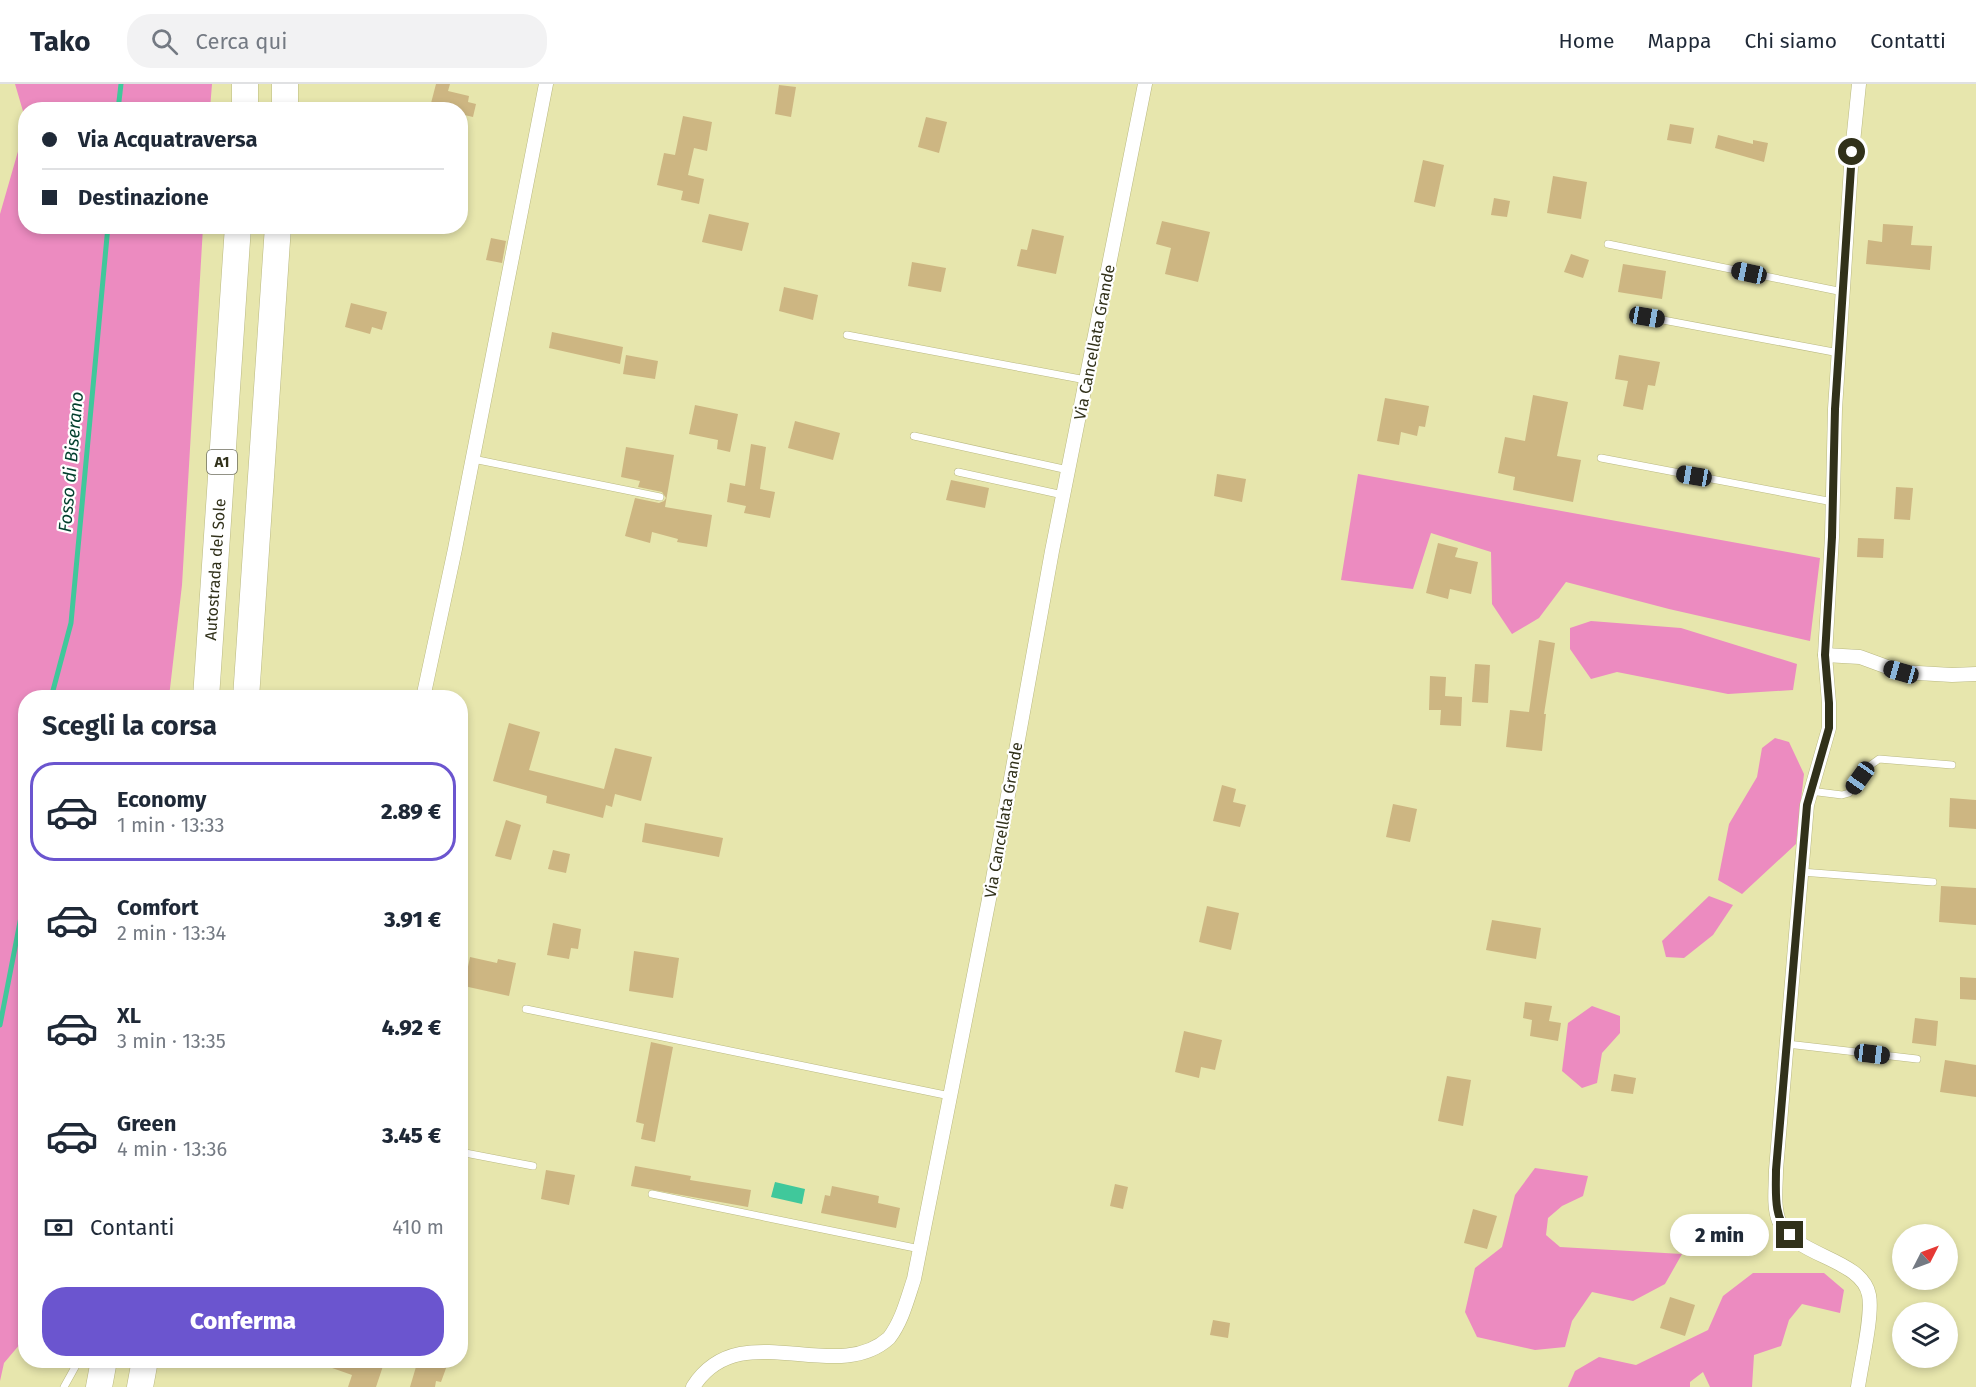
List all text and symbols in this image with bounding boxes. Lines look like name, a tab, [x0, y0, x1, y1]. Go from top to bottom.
search box	[127, 14, 547, 68]
text: Tako	[30, 25, 91, 58]
icon: search	[148, 25, 181, 58]
text: Cerca qui	[196, 28, 287, 55]
text: Home	[1558, 28, 1614, 54]
text: Mappa	[1647, 28, 1711, 54]
text: Chi siamo	[1744, 28, 1837, 54]
text: Contatti	[1870, 28, 1946, 54]
text: Via Acquatraversa	[78, 126, 257, 153]
route start	[1838, 138, 1865, 165]
text: Destinazione	[78, 184, 209, 211]
car	[1730, 260, 1768, 286]
street label: Via Cancellata Grande	[1070, 263, 1119, 421]
car	[1628, 305, 1666, 329]
water label: Fosso di Biserano	[54, 391, 88, 533]
road number: A1	[207, 450, 237, 474]
car	[1675, 464, 1713, 488]
street label: Autostrada del Sole	[201, 498, 230, 641]
car	[1881, 658, 1921, 686]
text: Scegli la corsa	[42, 710, 217, 742]
street label: Via Cancellata Grande	[980, 741, 1027, 900]
car	[1842, 758, 1878, 798]
icon: car	[45, 785, 99, 839]
text: Economy	[117, 786, 206, 813]
text: 2.89 €	[381, 798, 441, 825]
text: 1 min · 13:33	[117, 813, 224, 837]
icon: car	[45, 893, 99, 947]
text: Comfort	[117, 894, 198, 921]
text: 3.91 €	[384, 906, 441, 933]
text: 2 min · 13:34	[117, 921, 226, 945]
icon: car	[45, 1001, 99, 1055]
text: XL	[117, 1002, 141, 1029]
text: 4.92 €	[382, 1014, 441, 1041]
text: 3 min · 13:35	[117, 1029, 226, 1053]
car	[1853, 1043, 1891, 1065]
icon: car	[45, 1109, 99, 1163]
text: Green	[117, 1110, 176, 1137]
text: 3.45 €	[382, 1122, 441, 1149]
text: 4 min · 13:36	[117, 1137, 227, 1161]
icon: cash	[42, 1211, 75, 1244]
text: Contanti	[90, 1214, 174, 1241]
callout: 2 min	[1670, 1214, 1769, 1256]
text: 410 m	[392, 1215, 444, 1239]
route end	[1776, 1221, 1803, 1248]
text: 2 min	[1695, 1223, 1744, 1247]
north arrow	[1892, 1224, 1958, 1290]
map controls	[1892, 1224, 1958, 1368]
button: Conferma	[42, 1287, 444, 1356]
button: layers	[1892, 1302, 1958, 1368]

